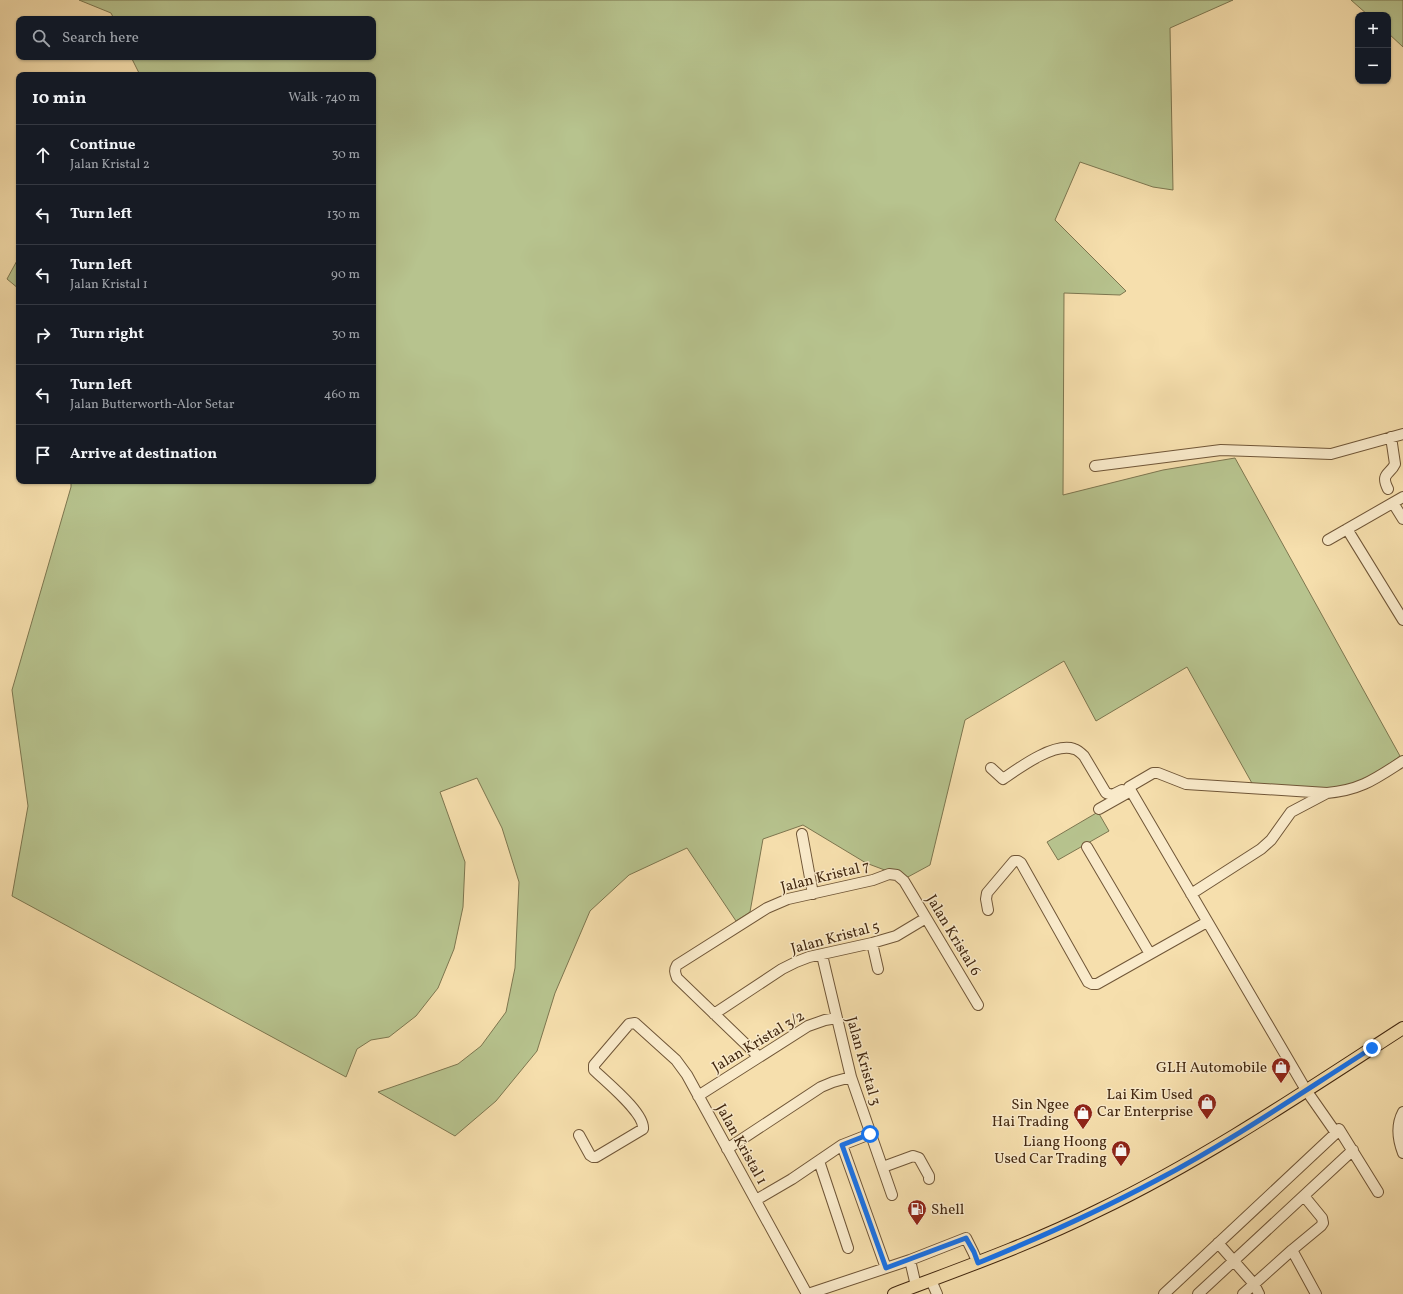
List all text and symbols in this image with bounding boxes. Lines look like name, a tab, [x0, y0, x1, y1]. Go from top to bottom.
map controls	[1355, 12, 1391, 84]
button: +	[1355, 12, 1391, 48]
search box	[16, 16, 376, 60]
icon: search	[30, 27, 52, 49]
text: Search here	[62, 28, 139, 49]
button: −	[1355, 48, 1391, 84]
text: 10 min	[32, 87, 86, 110]
text: Walk · 740 m	[288, 89, 360, 107]
text: Continue	[70, 135, 135, 156]
icon: ahead	[32, 144, 54, 166]
text: 30 m	[332, 146, 360, 164]
text: Jalan Kristal 2	[70, 156, 150, 174]
icon: left	[32, 204, 54, 226]
text: Turn left	[70, 204, 132, 225]
text: 130 m	[327, 206, 360, 224]
text: Turn left	[70, 255, 132, 276]
icon: left	[32, 264, 54, 286]
text: 90 m	[331, 266, 360, 284]
text: Jalan Kristal 1	[70, 276, 148, 294]
icon: right	[32, 324, 54, 346]
text: Turn right	[70, 324, 144, 345]
text: 30 m	[332, 326, 360, 344]
text: Turn left	[70, 375, 132, 396]
icon: left	[32, 384, 54, 406]
text: 460 m	[324, 386, 360, 404]
text: Jalan Butterworth-Alor Setar	[70, 396, 234, 414]
icon: arrive	[32, 444, 54, 466]
text: Arrive at destination	[70, 444, 217, 465]
street label: Jalan Kristal 7	[779, 856, 872, 899]
street label: Jalan Kristal 6	[920, 891, 985, 980]
street label: Jalan Kristal 5	[789, 917, 882, 960]
street label: Jalan Kristal 3/2	[709, 1006, 809, 1078]
street label: Jalan Kristal 3	[840, 1014, 885, 1108]
route end	[1363, 1039, 1381, 1057]
shop icon: GLH Automobile	[1270, 1056, 1292, 1084]
place label: GLH Automobile	[1156, 1058, 1267, 1079]
place label: Lai Kim Used Car Enterprise	[1097, 1085, 1193, 1123]
shop icon: Lai Kim Used Car Enterprise	[1196, 1092, 1218, 1120]
place label: Sin Ngee Hai Trading	[992, 1095, 1069, 1133]
street label: Jalan Kristal 1	[710, 1100, 772, 1189]
shop icon: Sin Ngee Hai Trading	[1072, 1102, 1094, 1130]
route start	[861, 1125, 879, 1143]
place label: Liang Hoong Used Car Trading	[994, 1132, 1107, 1170]
shop icon: Liang Hoong Used Car Trading	[1110, 1139, 1132, 1167]
fuel station icon: Shell	[906, 1198, 928, 1226]
place label: Shell	[931, 1200, 964, 1221]

